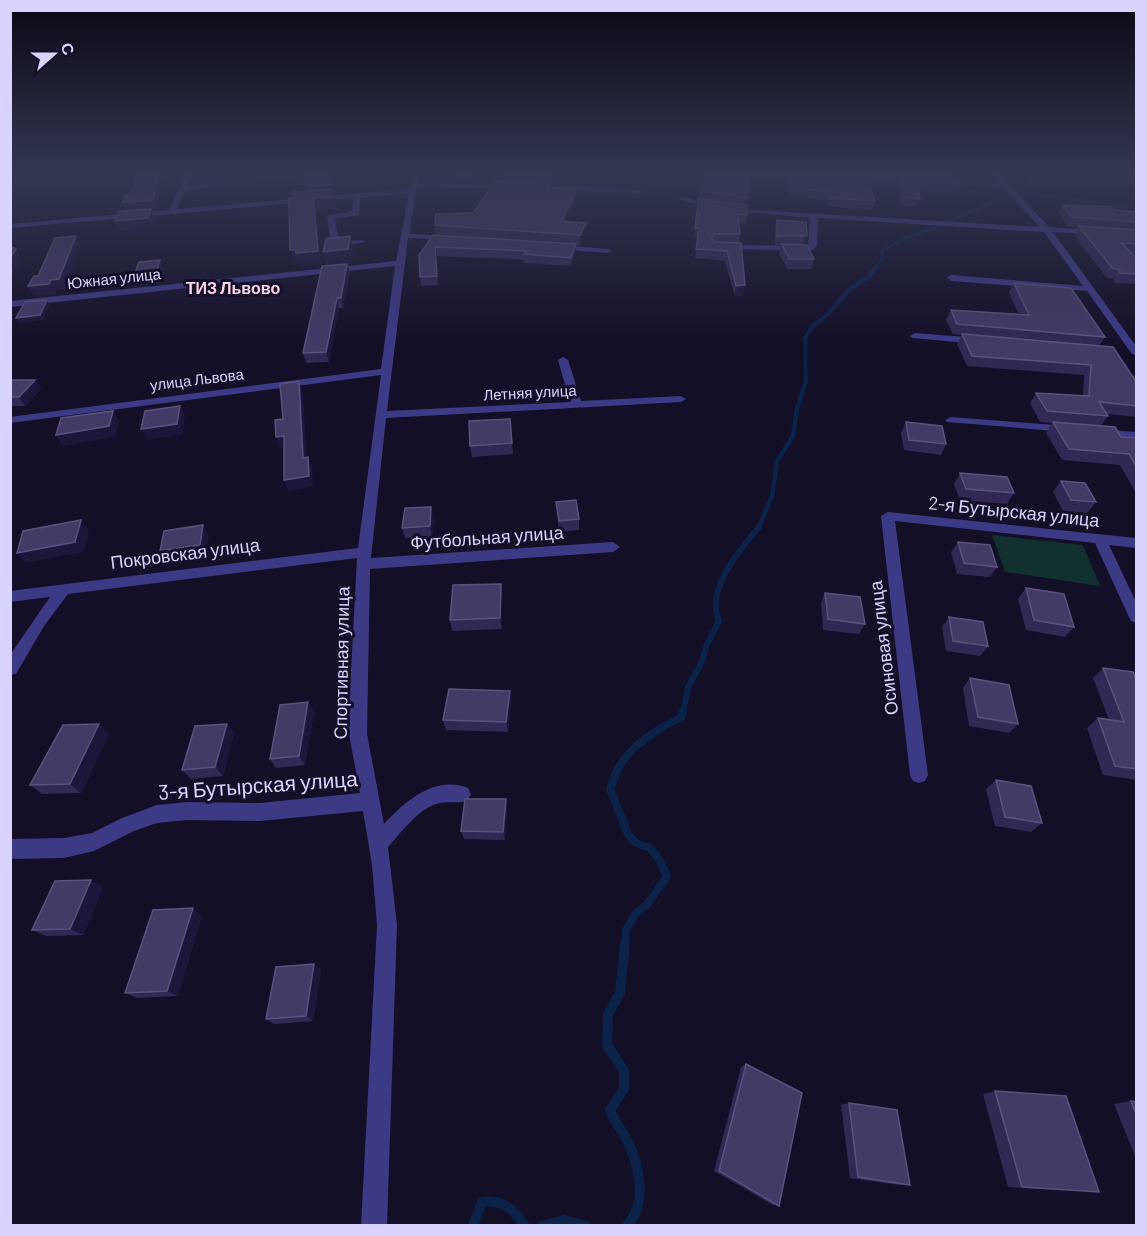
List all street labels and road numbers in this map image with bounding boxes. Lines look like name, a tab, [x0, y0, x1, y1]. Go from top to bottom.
street label: Южная улица	[66, 264, 162, 292]
street label: улица Львова	[149, 364, 245, 394]
street label: Летняя улица	[483, 381, 578, 403]
street label: 2-я Бутырская улица	[928, 491, 1102, 531]
street label: Футбольная улица	[410, 521, 565, 553]
street label: Покровская улица	[109, 533, 262, 573]
street label: Осиновая улица	[864, 579, 902, 717]
street label: Спортивная улица	[329, 585, 353, 740]
street label: 3-я Бутырская улица	[157, 765, 359, 804]

